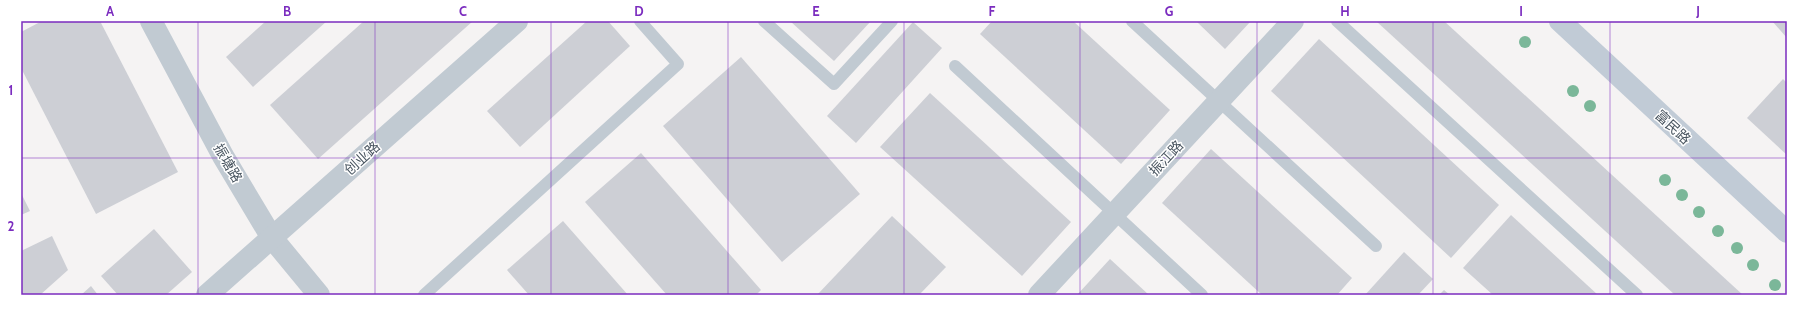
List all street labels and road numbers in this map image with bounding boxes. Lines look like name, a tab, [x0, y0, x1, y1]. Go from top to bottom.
street label: 富民路	[1652, 106, 1694, 148]
street label: 创业路	[340, 137, 384, 179]
street label: 振江路	[1145, 137, 1187, 179]
street label: 振塘路	[210, 140, 246, 186]

